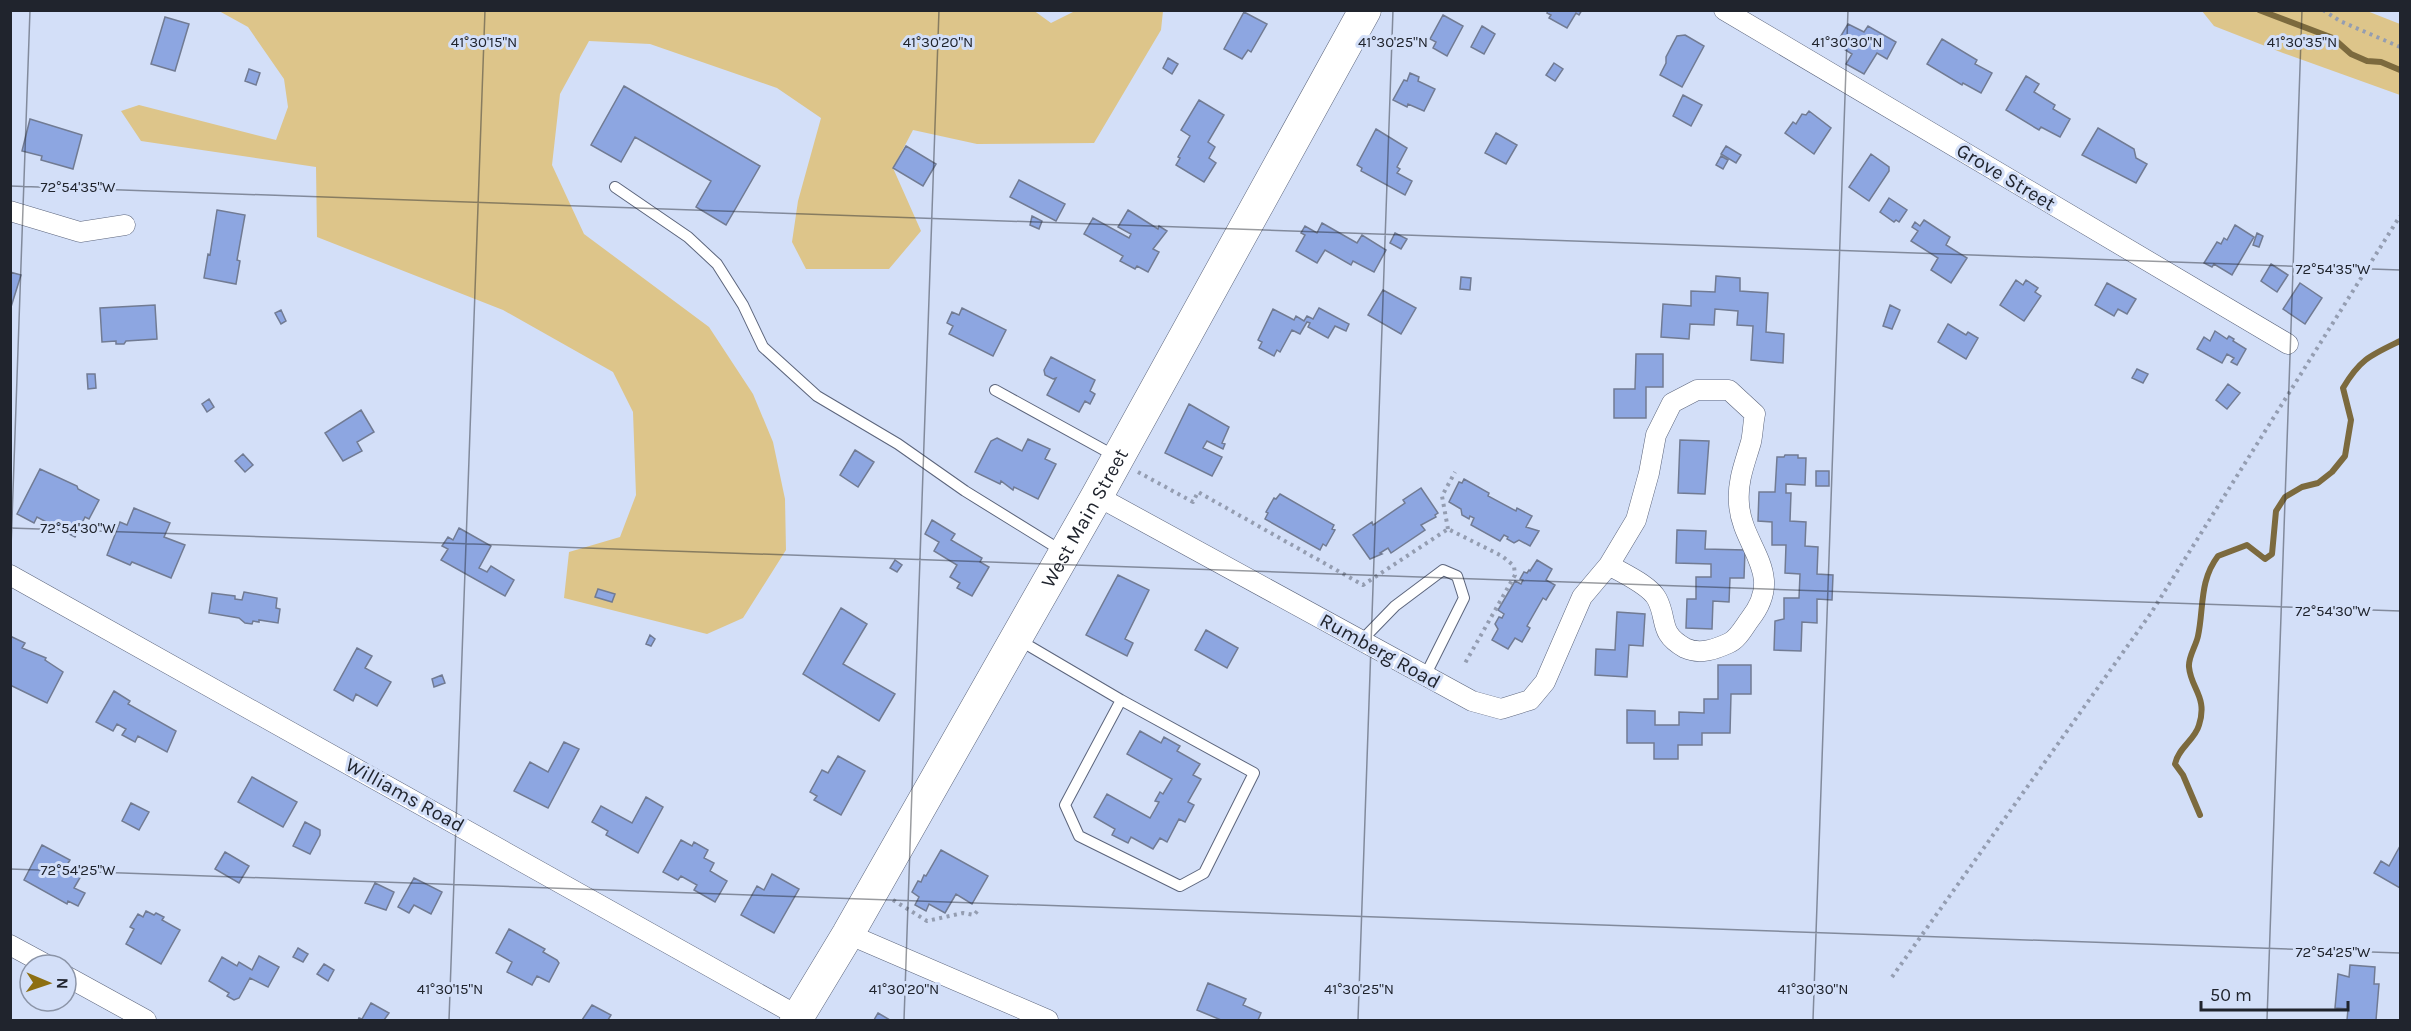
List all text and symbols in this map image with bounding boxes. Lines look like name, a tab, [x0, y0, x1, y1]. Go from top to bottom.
text: 41°30'15"N	[451, 33, 517, 51]
text: 41°30'20"N	[903, 33, 973, 51]
text: 41°30'25"N	[1358, 33, 1428, 51]
text: 41°30'30"N	[1812, 33, 1882, 51]
text: 41°30'35"N	[2267, 33, 2337, 51]
street label: Grove Street	[1952, 139, 2060, 216]
text: 72°54'35"W	[40, 178, 116, 196]
text: 72°54'35"W	[2295, 260, 2371, 278]
street label: West Main Street	[1036, 444, 1133, 592]
text: 72°54'30"W	[40, 519, 116, 537]
text: 72°54'30"W	[2295, 602, 2371, 620]
street label: Rumberg Road	[1316, 608, 1444, 694]
street label: Williams Road	[342, 753, 468, 837]
text: 72°54'25"W	[41, 861, 116, 879]
text: 72°54'25"W	[2296, 943, 2371, 961]
north arrow	[18, 953, 78, 1013]
scale bar	[2201, 974, 2348, 1012]
text: N	[53, 977, 72, 990]
text: 41°30'15"N	[417, 980, 483, 998]
text: 41°30'20"N	[869, 980, 939, 998]
text: 41°30'25"N	[1324, 980, 1394, 998]
text: 41°30'30"N	[1778, 980, 1848, 998]
text: 50 m	[2210, 984, 2252, 1006]

